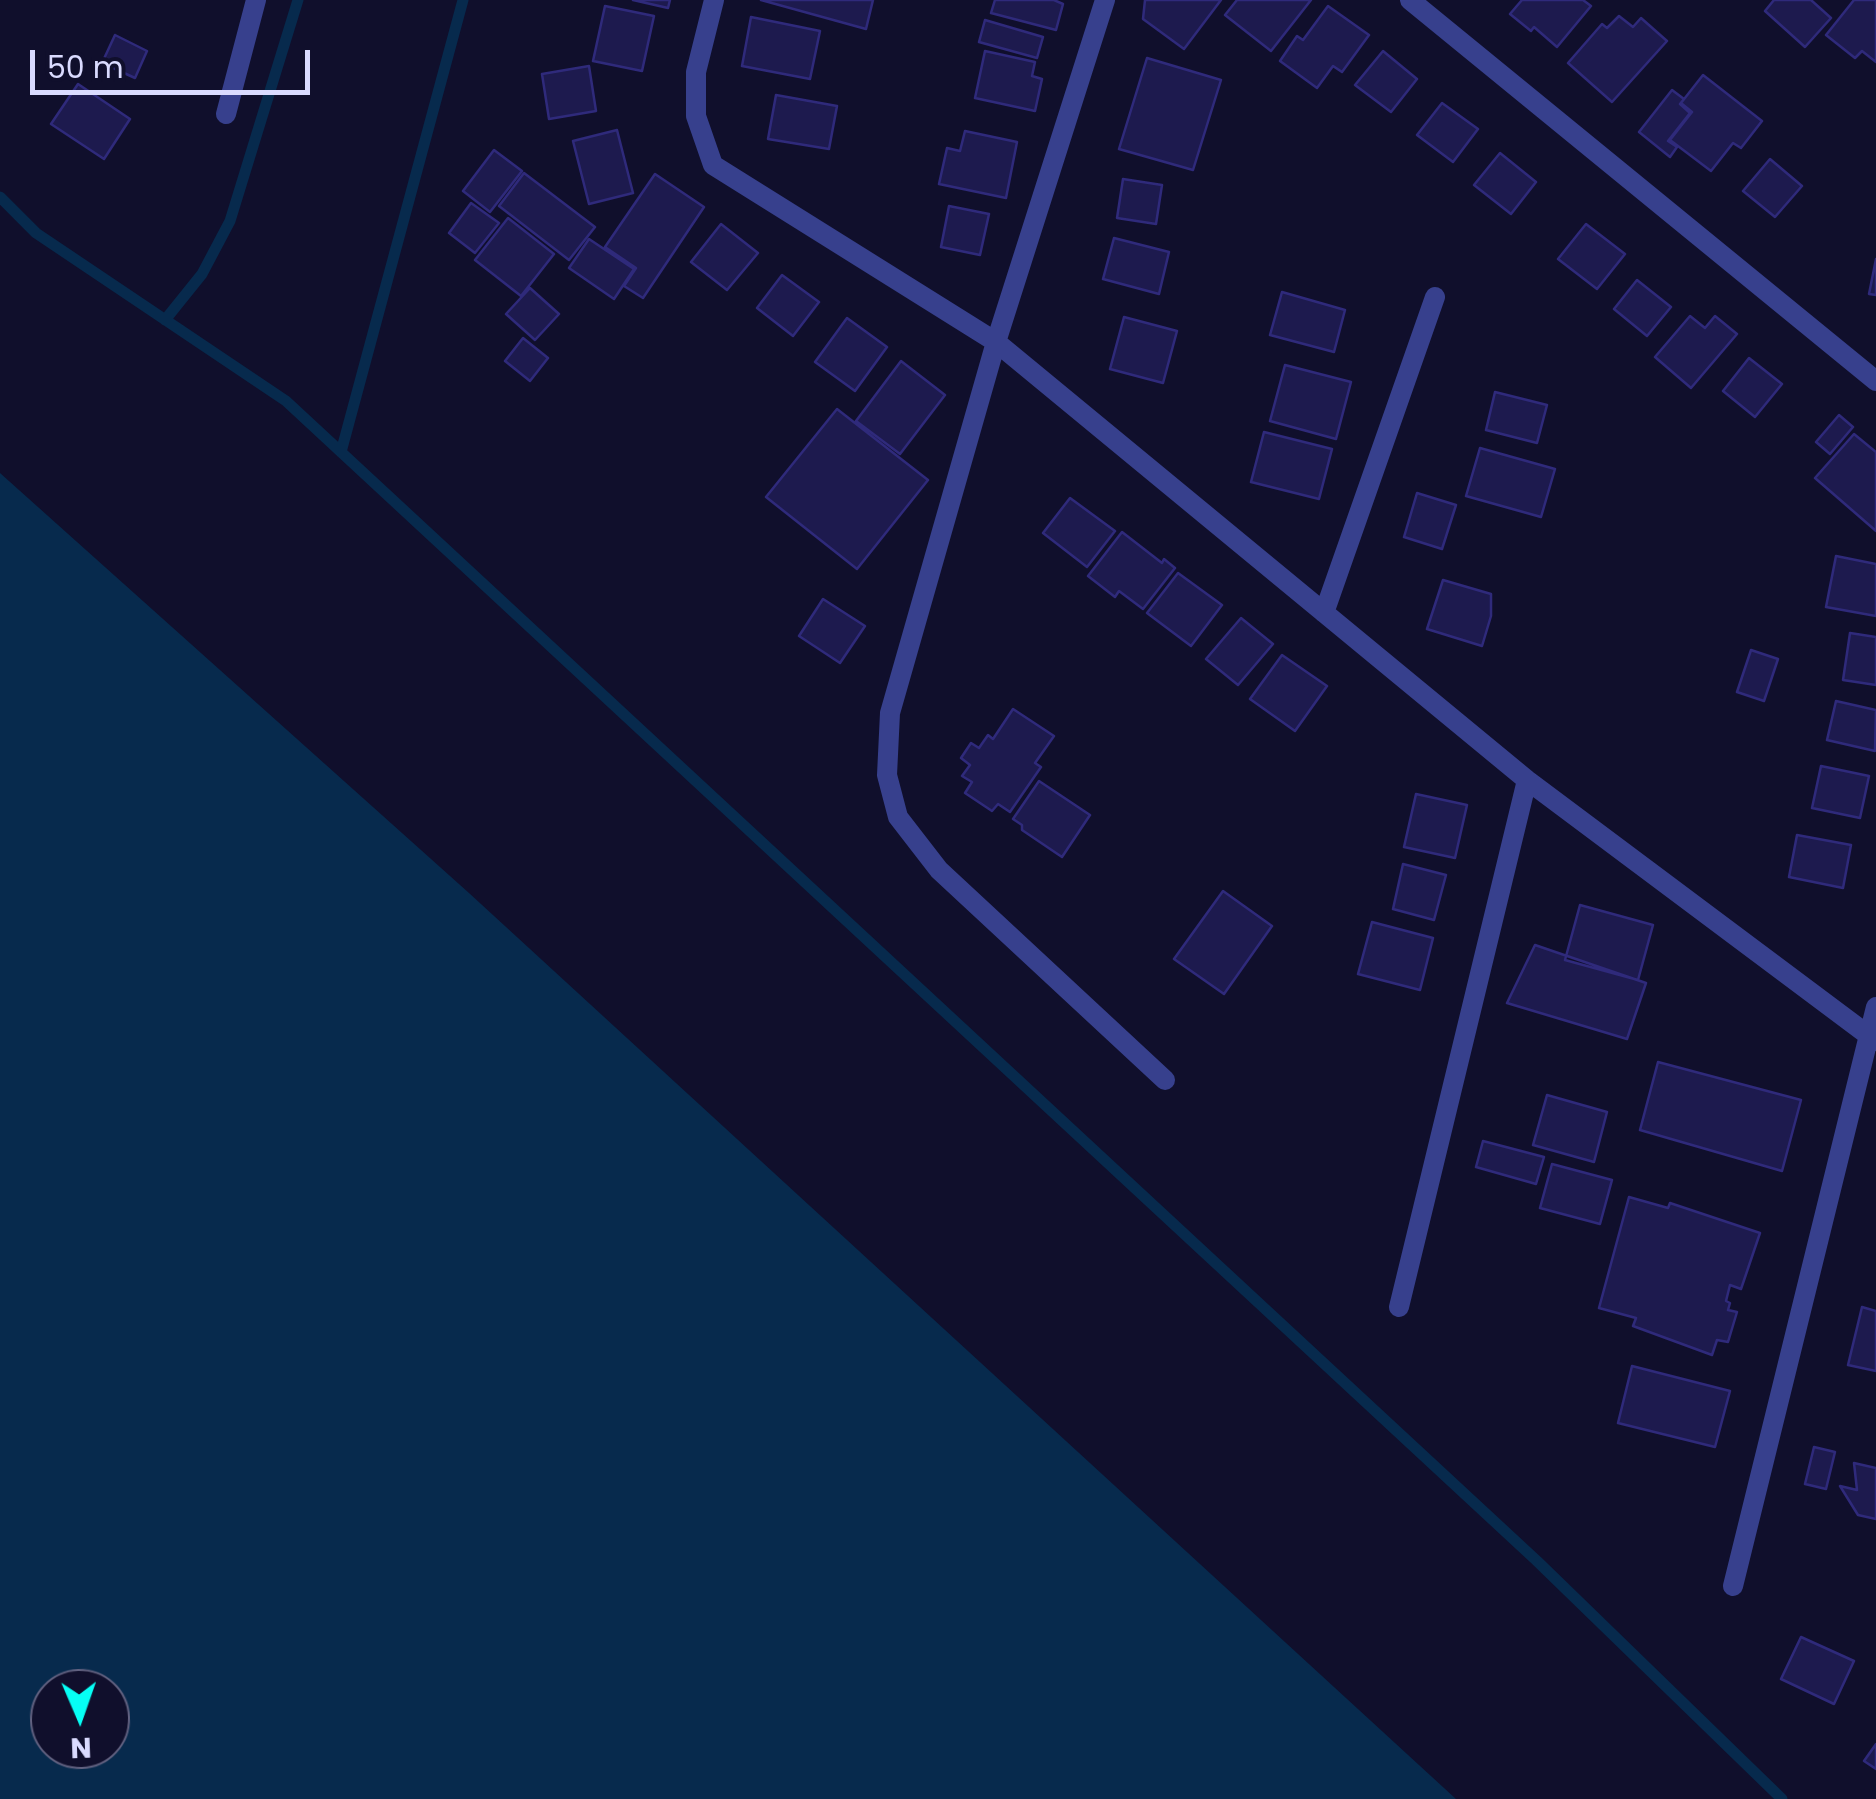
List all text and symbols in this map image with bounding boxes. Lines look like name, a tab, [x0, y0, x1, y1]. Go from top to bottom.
scale bar	[35, 30, 315, 92]
text: 50 m	[47, 46, 124, 89]
north arrow	[30, 1669, 130, 1769]
text: N	[70, 1728, 92, 1767]

